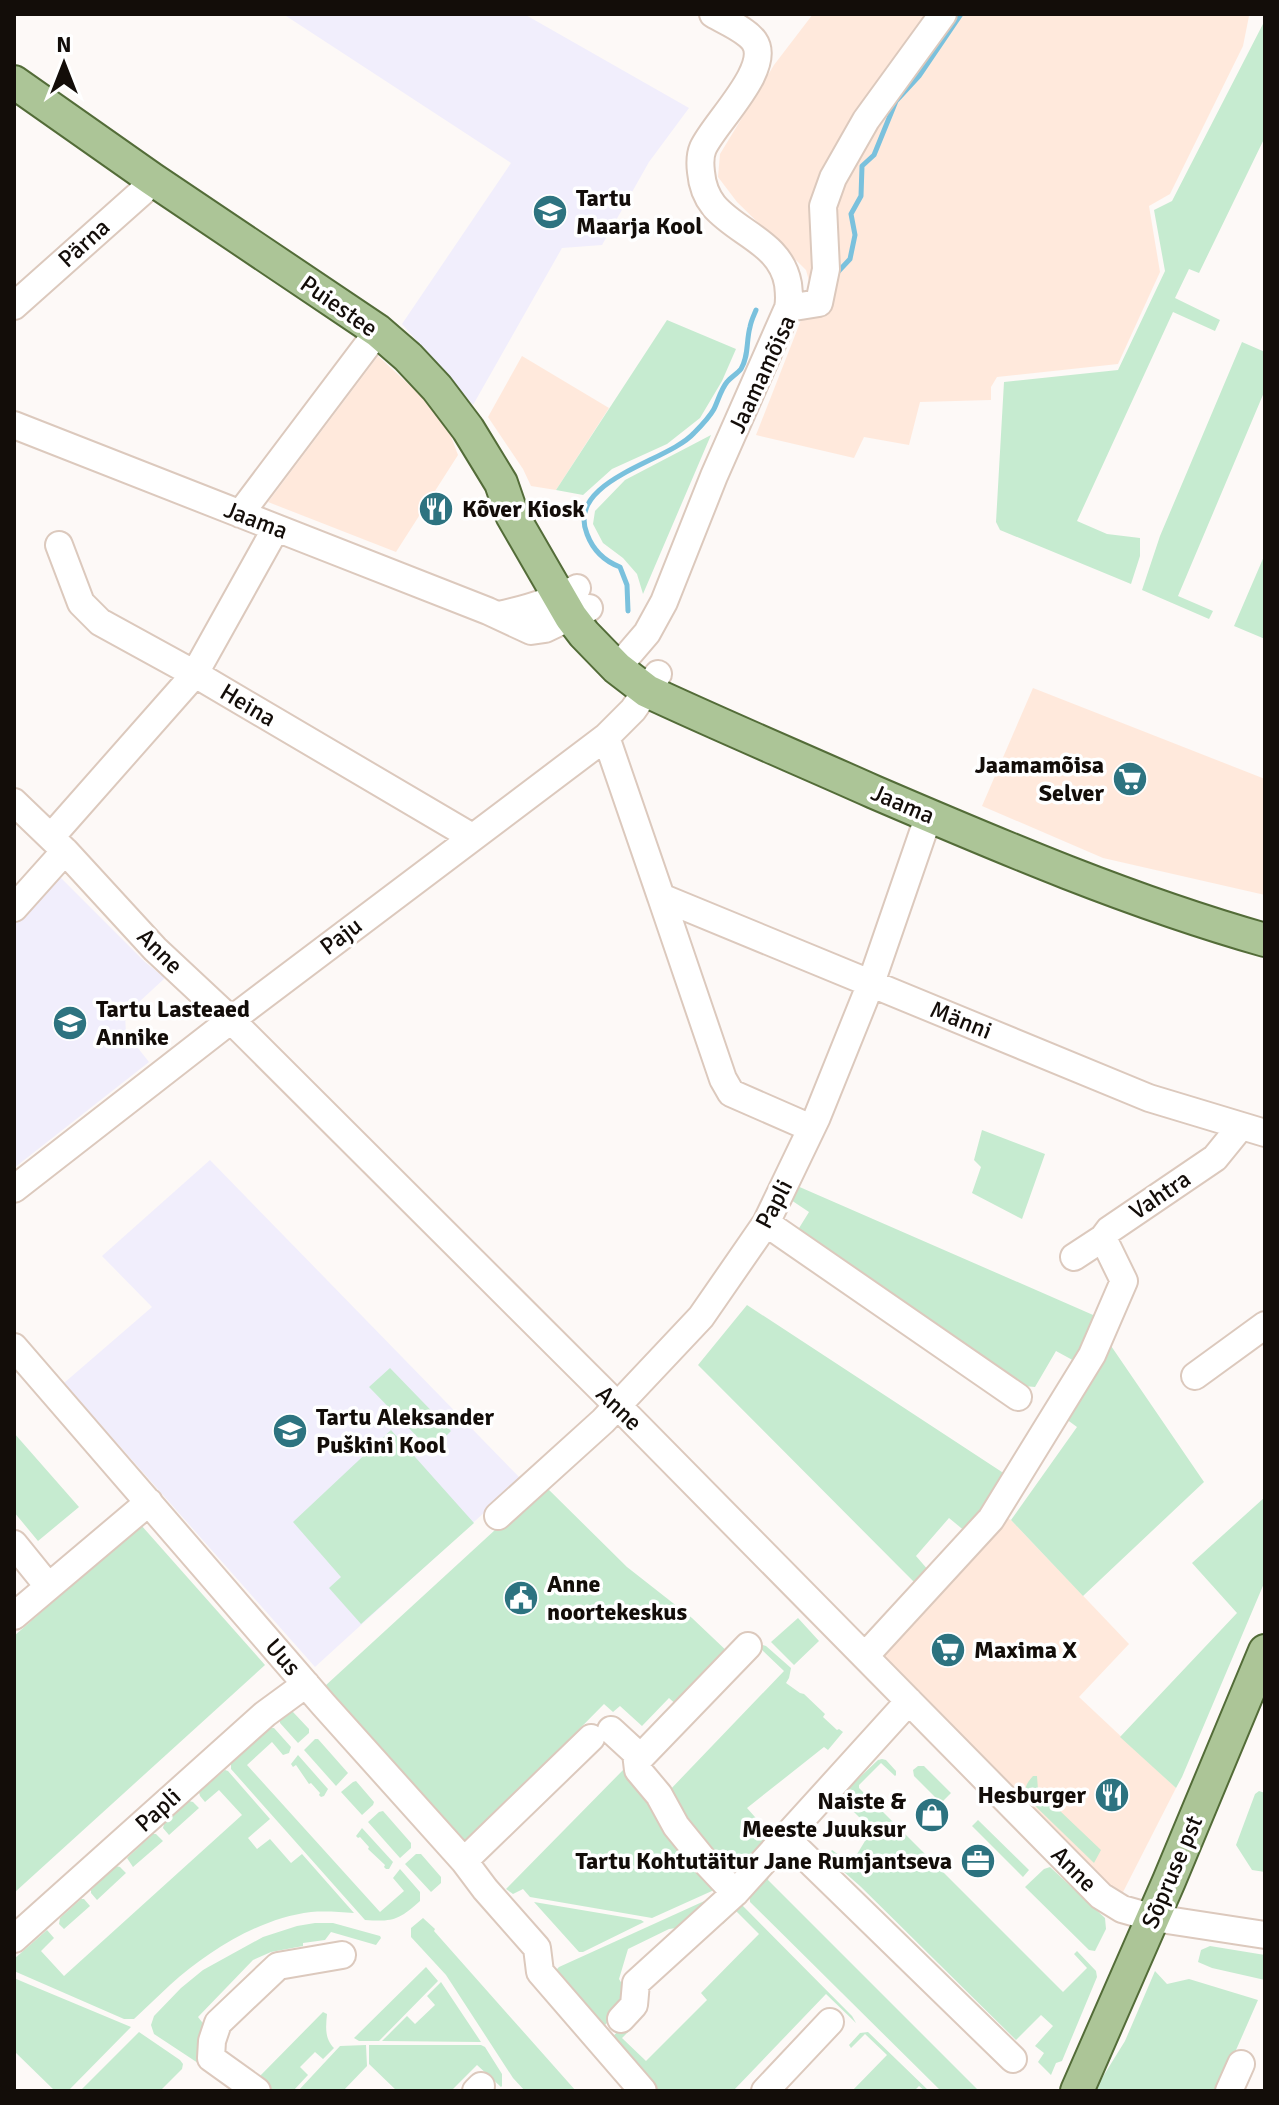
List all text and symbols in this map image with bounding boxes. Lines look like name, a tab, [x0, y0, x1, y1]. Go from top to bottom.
north arrow	[24, 24, 104, 104]
text: N	[56, 31, 72, 58]
place label: Tartu Maarja Kool	[576, 183, 703, 241]
school or university icon: Tartu Maarja Kool	[531, 193, 569, 231]
street label: Pärna	[52, 212, 116, 274]
street label: Puiestee	[295, 269, 383, 343]
street label: Jaamamõisa	[722, 310, 802, 438]
restaurant icon: Kõver Kiosk	[417, 490, 455, 528]
street label: Jaama	[220, 494, 292, 546]
place label: Kõver Kiosk	[462, 494, 585, 524]
street label: Heina	[215, 677, 281, 733]
place label: Jaamamõisa Selver	[975, 750, 1104, 808]
supermarket icon: Jaamamõisa Selver	[1111, 760, 1149, 798]
street label: Jaama	[867, 777, 939, 831]
street label: Paju	[314, 910, 368, 962]
street label: Anne	[131, 922, 189, 980]
place label: Tartu Lasteaed Annike	[96, 994, 250, 1052]
street label: Männi	[926, 994, 996, 1046]
school or university icon: Tartu Lasteaed Annike	[51, 1004, 89, 1042]
street label: Vahtra	[1124, 1164, 1196, 1226]
street label: Papli	[749, 1174, 799, 1234]
street label: Anne	[590, 1379, 648, 1437]
place label: Tartu Aleksander Puškini Kool	[316, 1402, 494, 1460]
school or university icon: Tartu Aleksander Puškini Kool	[271, 1412, 309, 1450]
place label: Anne noortekeskus	[547, 1569, 687, 1627]
public building icon: Anne noortekeskus	[502, 1579, 540, 1617]
supermarket icon: Maxima X	[929, 1631, 967, 1669]
street label: Uus	[259, 1632, 307, 1682]
place label: Maxima X	[974, 1635, 1077, 1665]
restaurant icon: Hesburger	[1093, 1776, 1131, 1814]
place label: Hesburger	[977, 1780, 1086, 1810]
street label: Papli	[129, 1782, 187, 1838]
place label: Naiste & Meeste Juuksur	[742, 1786, 906, 1844]
shop icon: Naiste & Meeste Juuksur	[913, 1796, 951, 1834]
street label: Sõpruse pst	[1135, 1811, 1209, 1933]
street label: Anne	[1045, 1840, 1103, 1898]
office icon: Tartu Kohtutäitur Jane Rumjantseva	[959, 1842, 997, 1880]
place label: Tartu Kohtutäitur Jane Rumjantseva	[575, 1846, 952, 1876]

